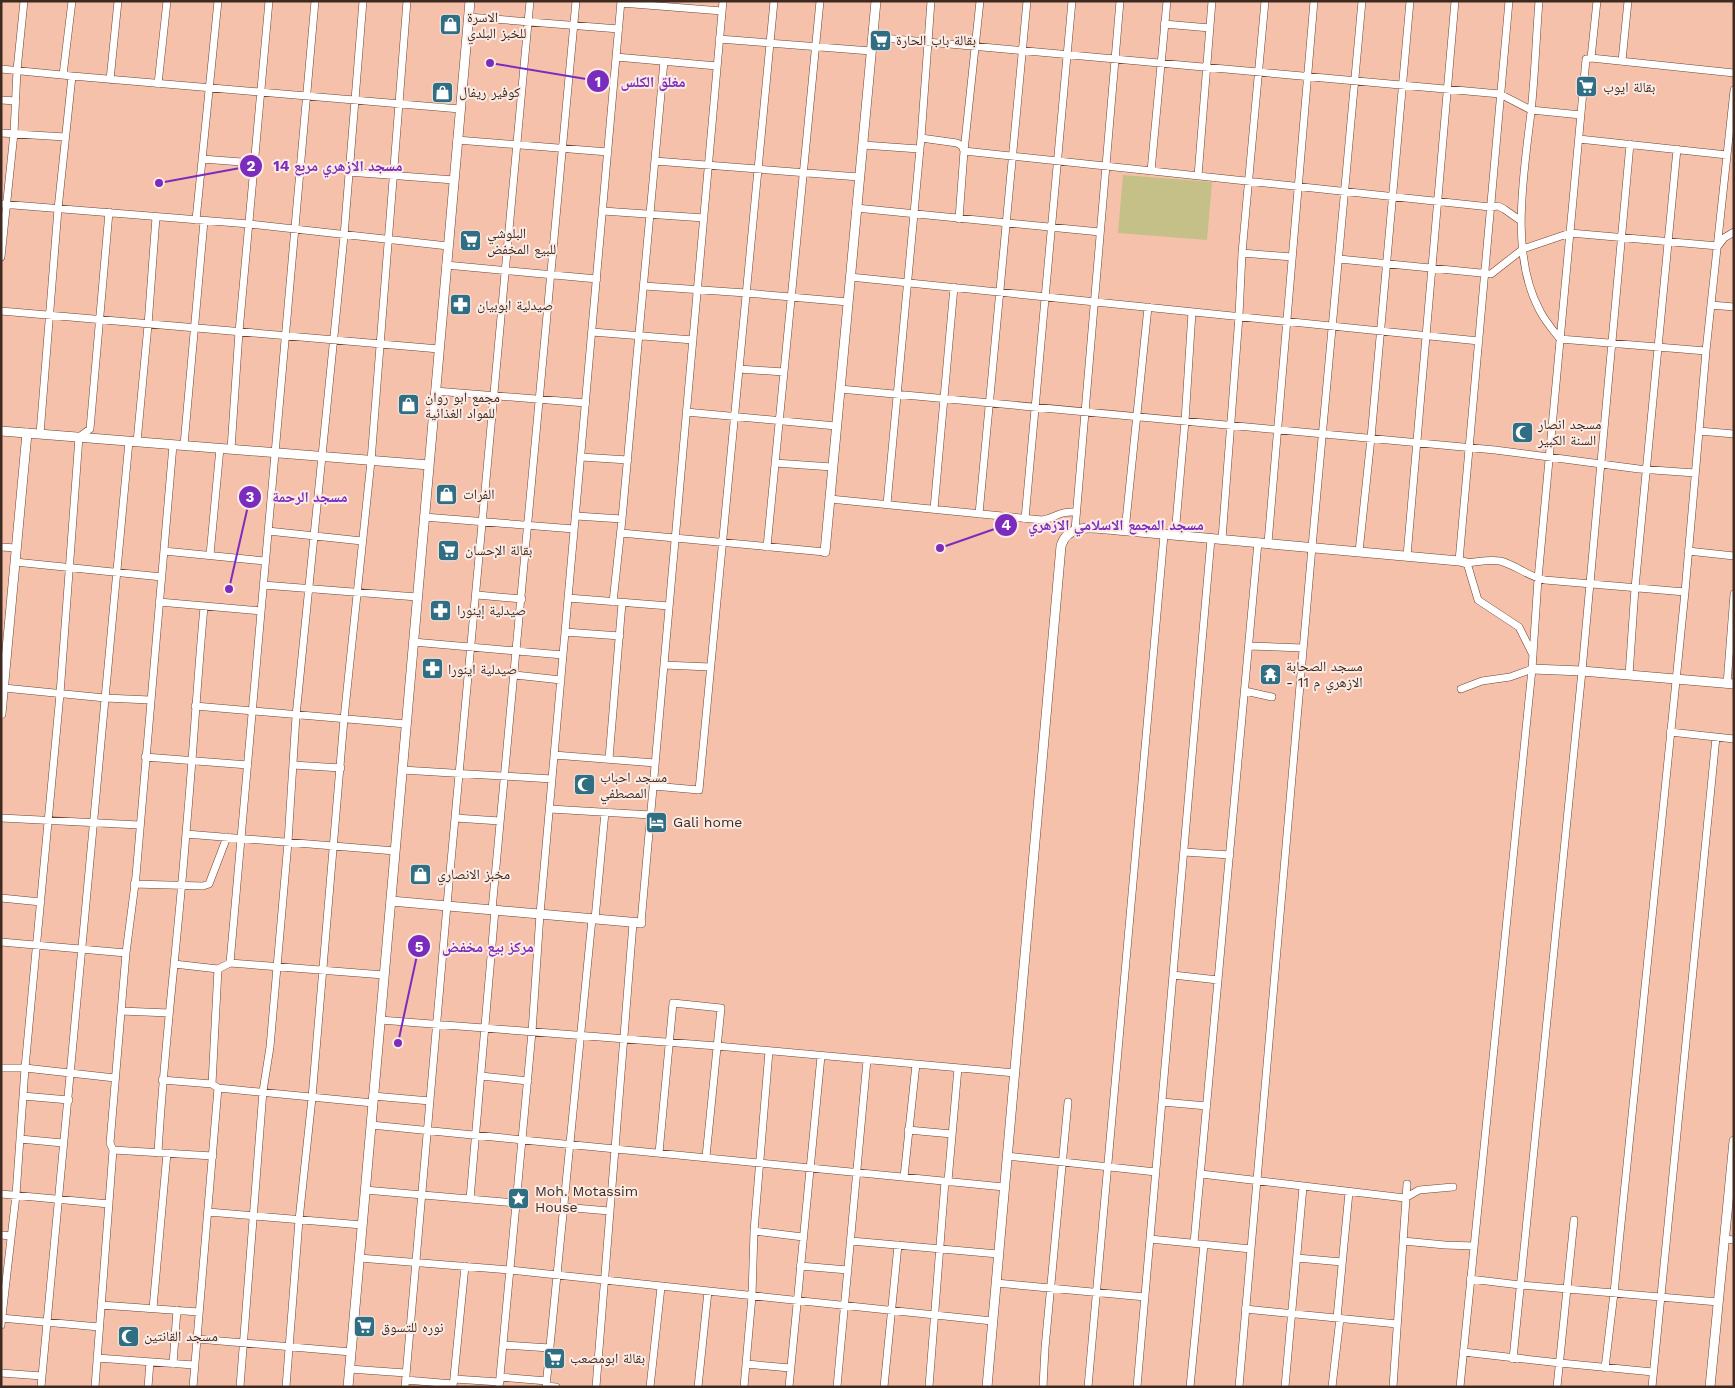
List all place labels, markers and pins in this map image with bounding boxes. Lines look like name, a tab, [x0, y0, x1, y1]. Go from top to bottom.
place label: الاسرة للخبز البلدي	[467, 9, 526, 45]
shop icon: الاسرة للخبز البلدي	[439, 13, 463, 37]
supermarket icon: بقالة باب الحارة	[868, 28, 892, 52]
place label: بقالة باب الحارة	[896, 32, 976, 49]
callout: مغلق الكلس	[586, 66, 696, 96]
supermarket icon: بقالة ايوب	[1575, 75, 1599, 99]
place label: بقالة ايوب	[1603, 79, 1656, 96]
shop icon: كوفير ريفال	[431, 80, 455, 104]
place label: كوفير ريفال	[459, 84, 520, 101]
callout: مسجد الازهري مربع 14	[238, 151, 413, 181]
place label: البلوشي للبيع المخفض	[487, 225, 556, 259]
supermarket icon: البلوشي للبيع المخفض	[459, 229, 483, 253]
pharmacy icon: صيدلية ابوبيان	[449, 293, 473, 317]
place label: صيدلية ابوبيان	[477, 297, 553, 314]
place label: مجمع ابو روان للمواد الغذائية	[425, 389, 500, 422]
shop icon: مجمع ابو روان للمواد الغذائية	[397, 393, 421, 417]
place label: مسجد انصار السنة الكبير	[1537, 416, 1601, 449]
mosque icon: مسجد انصار السنة الكبير	[1510, 420, 1534, 444]
callout: مسجد الرحمة	[238, 482, 358, 512]
shop icon: الفرات	[435, 482, 459, 506]
place label: الفرات	[463, 486, 495, 503]
callout: مسجد المجمع الاسلامي الازهري	[993, 510, 1214, 540]
supermarket icon: بقالة الإحسان	[437, 538, 461, 562]
place label: بقالة الإحسان	[465, 542, 533, 559]
pharmacy icon: صيدلية إينورا	[429, 598, 453, 622]
place label: صيدلية إينورا	[457, 602, 526, 620]
pharmacy icon: صيدلية اينورا	[420, 657, 444, 681]
place label: مسجد الصحابة - الازهري م 11	[1286, 658, 1363, 694]
place label: صيدلية اينورا	[448, 661, 517, 678]
temple icon: مسجد الصحابة - الازهري م 11	[1258, 662, 1282, 686]
place label: مسجد احباب المصطفي	[600, 769, 667, 805]
mosque icon: مسجد احباب المصطفي	[572, 773, 596, 797]
hotel icon: Gali home	[645, 810, 669, 834]
place label: Gali home	[673, 814, 742, 830]
shop icon: مخبز الانصاري	[409, 862, 433, 886]
place label: مخبز الانصاري	[437, 866, 510, 886]
callout: مركز بيع مخفض	[407, 931, 543, 961]
place label: Moh. Motassim House	[535, 1183, 638, 1215]
place icon: Moh. Motassim House	[507, 1187, 531, 1211]
supermarket icon: نوره للتسوق	[353, 1315, 377, 1339]
place label: نوره للتسوق	[381, 1319, 444, 1336]
mosque icon: مسجد القانتين	[116, 1324, 140, 1348]
place label: مسجد القانتين	[144, 1328, 218, 1345]
supermarket icon: بقالة ابومصعب	[542, 1346, 566, 1370]
place label: بقالة ابومصعب	[570, 1350, 645, 1367]

